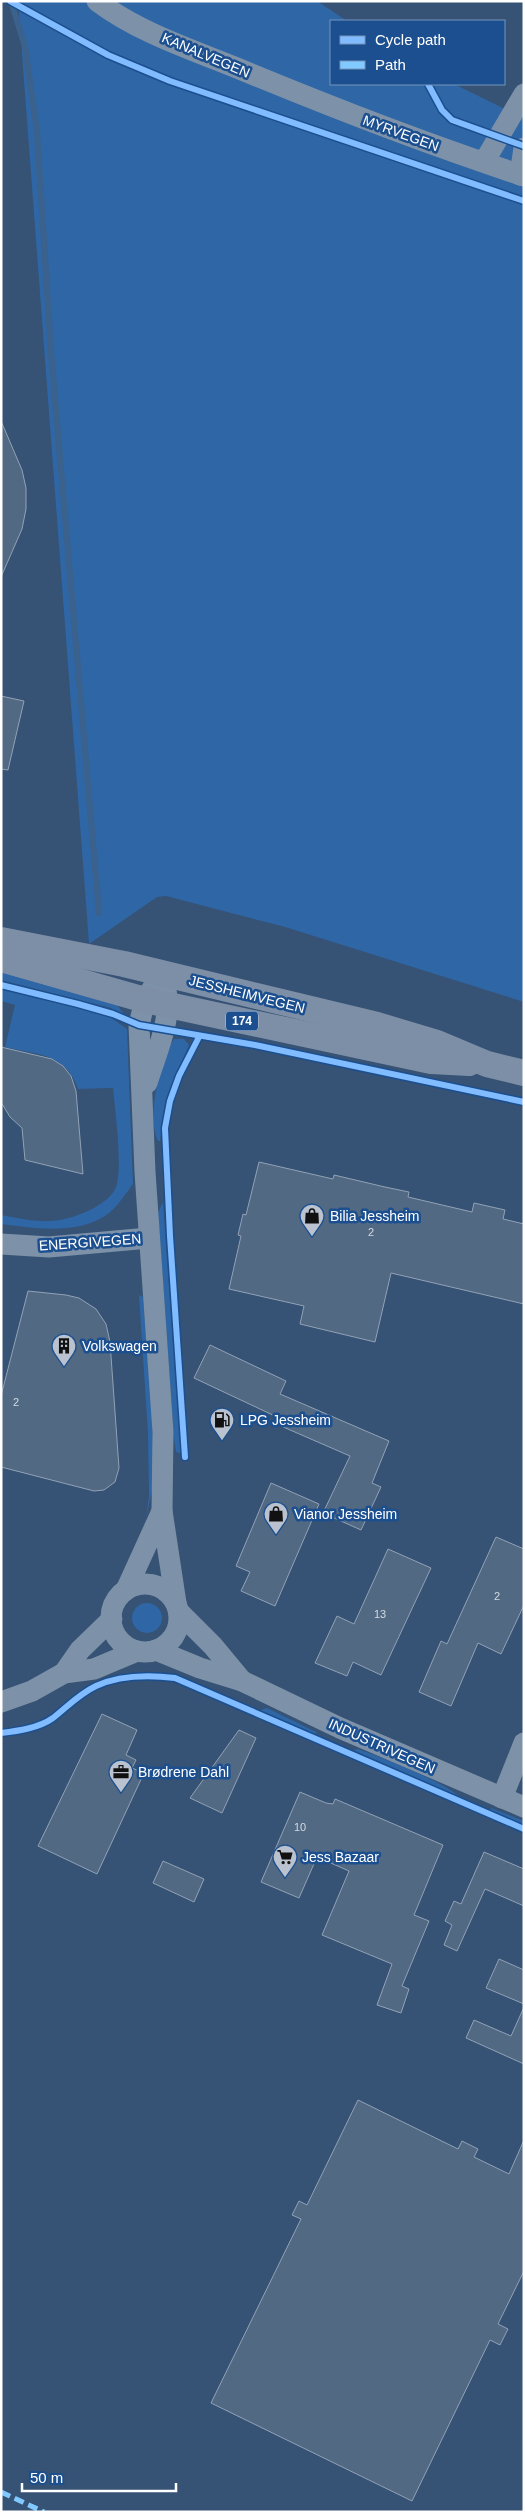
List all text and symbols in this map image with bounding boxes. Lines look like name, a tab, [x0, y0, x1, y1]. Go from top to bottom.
legend	[330, 20, 505, 85]
street label: KANALVEGEN	[160, 29, 252, 81]
text: Cycle path	[375, 31, 446, 48]
text: Path	[375, 56, 406, 73]
street label: MYRVEGEN	[361, 112, 441, 154]
street label: JESSHEIMVEGEN	[187, 972, 307, 1016]
road number: 174	[226, 1011, 258, 1030]
shop icon: Bilia Jessheim	[299, 1203, 325, 1237]
place label: Bilia Jessheim	[330, 1208, 419, 1224]
house number: 2	[368, 1226, 374, 1238]
street label: ENERGIVEGEN	[38, 1230, 142, 1254]
building icon: Volkswagen	[51, 1333, 77, 1367]
place label: Volkswagen	[82, 1338, 157, 1354]
house number: 2	[13, 1396, 19, 1408]
fuel station icon: LPG Jessheim	[209, 1407, 235, 1441]
place label: LPG Jessheim	[240, 1412, 331, 1428]
shop icon: Vianor Jessheim	[263, 1501, 289, 1535]
place label: Vianor Jessheim	[294, 1506, 397, 1522]
house number: 2	[494, 1590, 500, 1602]
house number: 13	[374, 1608, 386, 1620]
street label: INDUSTRIVEGEN	[326, 1715, 438, 1777]
office icon: Brødrene Dahl	[108, 1759, 134, 1793]
place label: Brødrene Dahl	[138, 1764, 229, 1780]
house number: 10	[294, 1821, 306, 1833]
supermarket icon: Jess Bazaar	[272, 1844, 298, 1878]
place label: Jess Bazaar	[302, 1849, 379, 1865]
scale bar	[22, 2460, 176, 2492]
text: 50 m	[30, 2469, 63, 2486]

